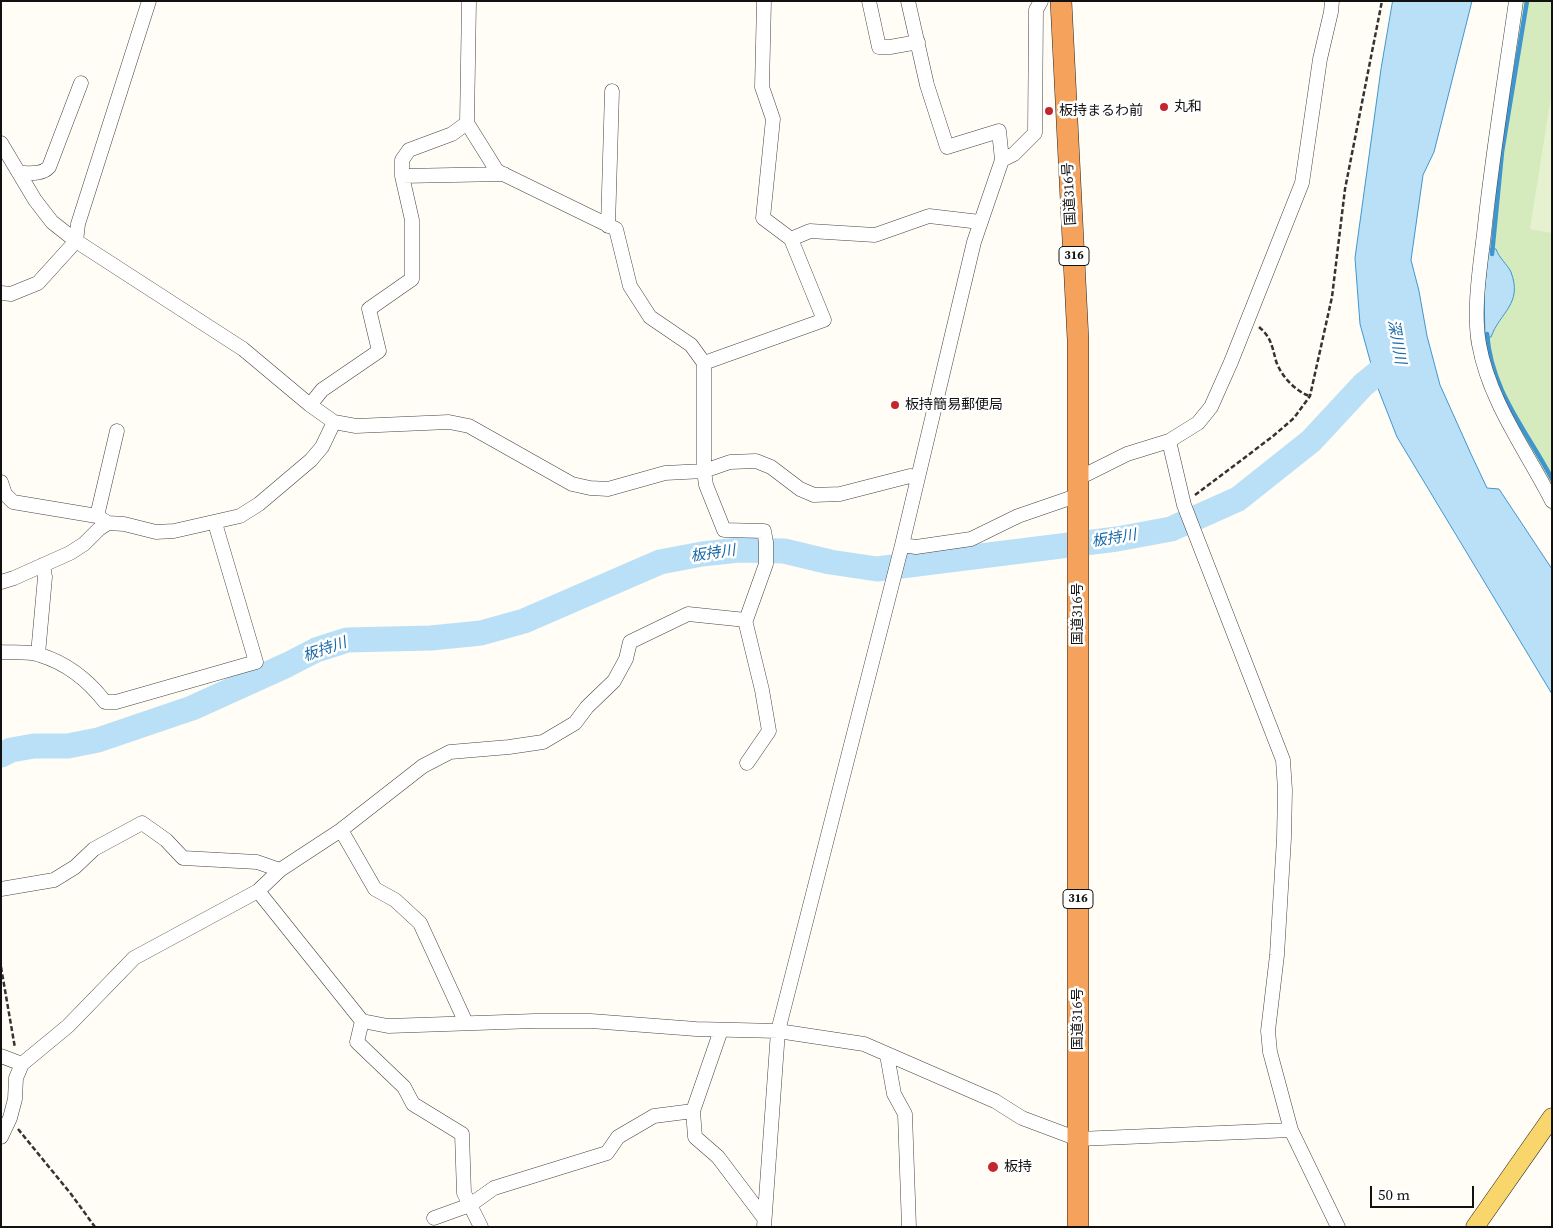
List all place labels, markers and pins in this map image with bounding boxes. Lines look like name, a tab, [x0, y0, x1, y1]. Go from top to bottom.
place label: 丸和	[1174, 99, 1202, 115]
marker: 丸和	[1158, 101, 1170, 113]
place label: 板持まるわ前	[1059, 103, 1143, 119]
marker: 板持まるわ前	[1043, 105, 1055, 117]
place label: 板持簡易郵便局	[905, 397, 1003, 413]
marker: 板持簡易郵便局	[889, 399, 901, 411]
place label: 板持	[1004, 1159, 1032, 1175]
marker: 板持	[986, 1160, 1000, 1174]

